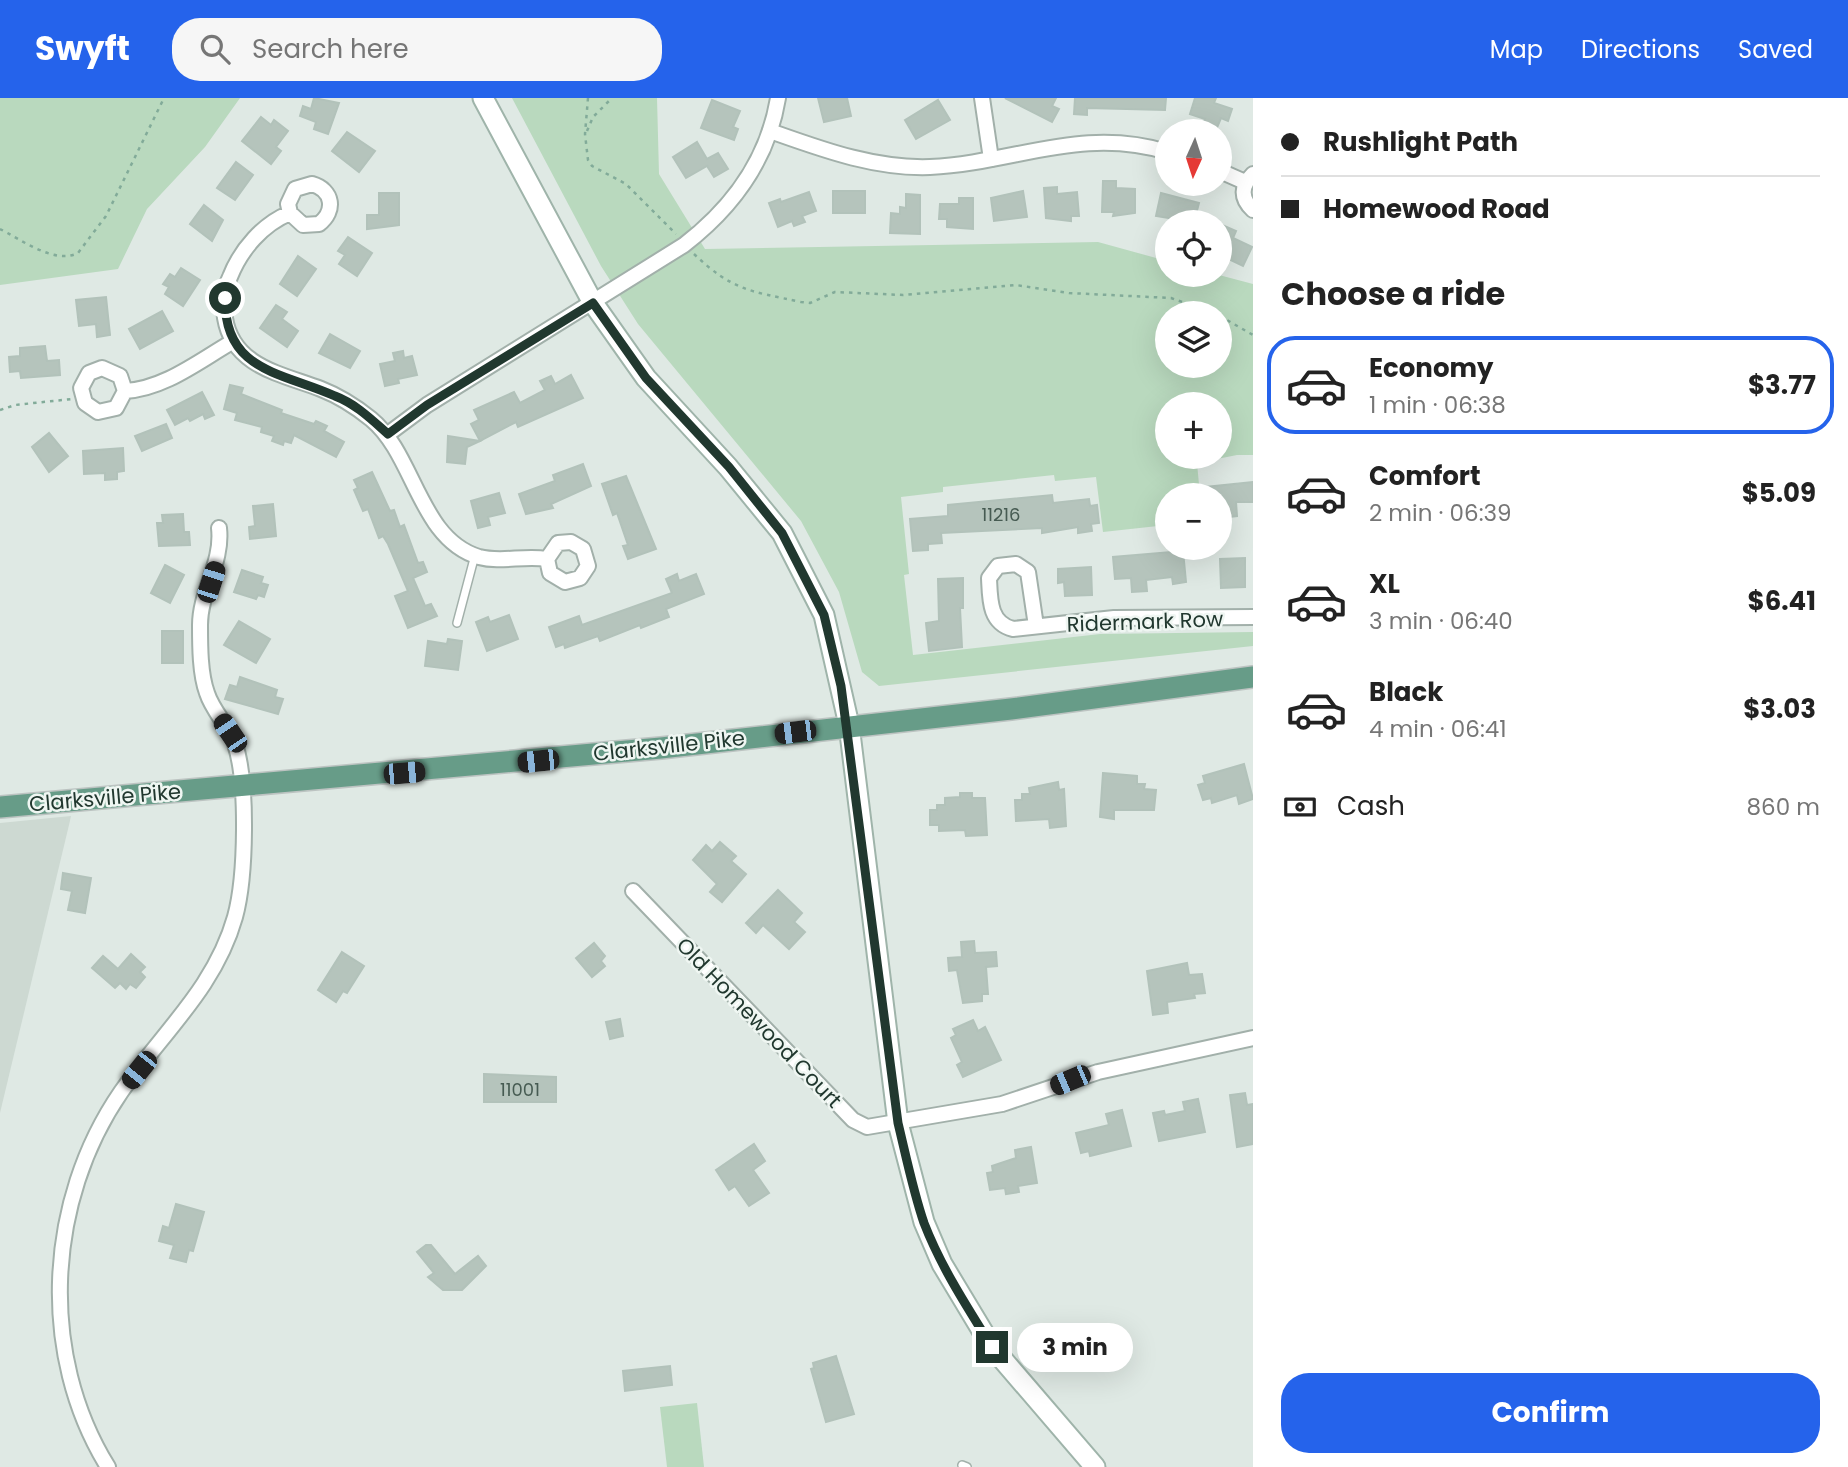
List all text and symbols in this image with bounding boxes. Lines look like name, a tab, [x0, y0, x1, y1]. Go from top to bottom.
search box	[172, 18, 662, 81]
text: Swyft	[35, 25, 130, 72]
icon: search	[196, 30, 234, 68]
text: Search here	[252, 31, 409, 67]
text: Map	[1490, 33, 1543, 66]
text: Directions	[1581, 33, 1700, 66]
text: Saved	[1738, 33, 1813, 66]
north arrow	[1155, 119, 1232, 196]
map controls	[1155, 119, 1232, 560]
text: Rushlight Path	[1323, 124, 1518, 160]
text: Homewood Road	[1323, 191, 1550, 227]
button: locate	[1155, 210, 1232, 287]
text: Choose a ride	[1281, 271, 1505, 316]
route start	[209, 282, 241, 314]
button: layers	[1155, 301, 1232, 378]
text: Economy	[1369, 350, 1493, 386]
icon: car	[1285, 354, 1348, 417]
text: $3.77	[1748, 367, 1816, 403]
text: 1 min · 06:38	[1369, 389, 1506, 421]
button: +	[1155, 392, 1232, 469]
text: Comfort	[1369, 458, 1481, 494]
icon: car	[1285, 462, 1348, 525]
text: $5.09	[1742, 475, 1816, 511]
button: −	[1155, 483, 1232, 560]
text: 2 min · 06:39	[1369, 497, 1512, 529]
house number: 11216	[981, 502, 1021, 527]
car	[195, 559, 228, 605]
text: XL	[1369, 566, 1400, 602]
icon: car	[1285, 570, 1348, 633]
text: $6.41	[1748, 583, 1816, 619]
street label: Ridermark Row	[1066, 604, 1224, 639]
text: 3 min · 06:40	[1369, 605, 1513, 637]
text: Black	[1369, 674, 1443, 710]
icon: car	[1285, 678, 1348, 741]
text: $3.03	[1743, 691, 1816, 727]
car	[210, 710, 251, 756]
text: 4 min · 06:41	[1369, 713, 1507, 745]
car	[773, 719, 818, 745]
street label: Clarksville Pike	[592, 723, 746, 768]
car	[517, 748, 560, 774]
car	[383, 761, 426, 785]
street label: Clarksville Pike	[28, 776, 182, 819]
icon: cash	[1281, 788, 1319, 826]
text: Cash	[1337, 788, 1405, 824]
text: 860 m	[1747, 791, 1820, 823]
street label: Old Homewood Court	[670, 931, 848, 1114]
car	[118, 1047, 161, 1093]
car	[1047, 1062, 1094, 1098]
house number: 11001	[500, 1077, 540, 1102]
callout: 3 min	[1016, 1322, 1132, 1372]
route end	[976, 1331, 1008, 1363]
text: 3 min	[1042, 1331, 1108, 1363]
button: Confirm	[1281, 1373, 1820, 1453]

